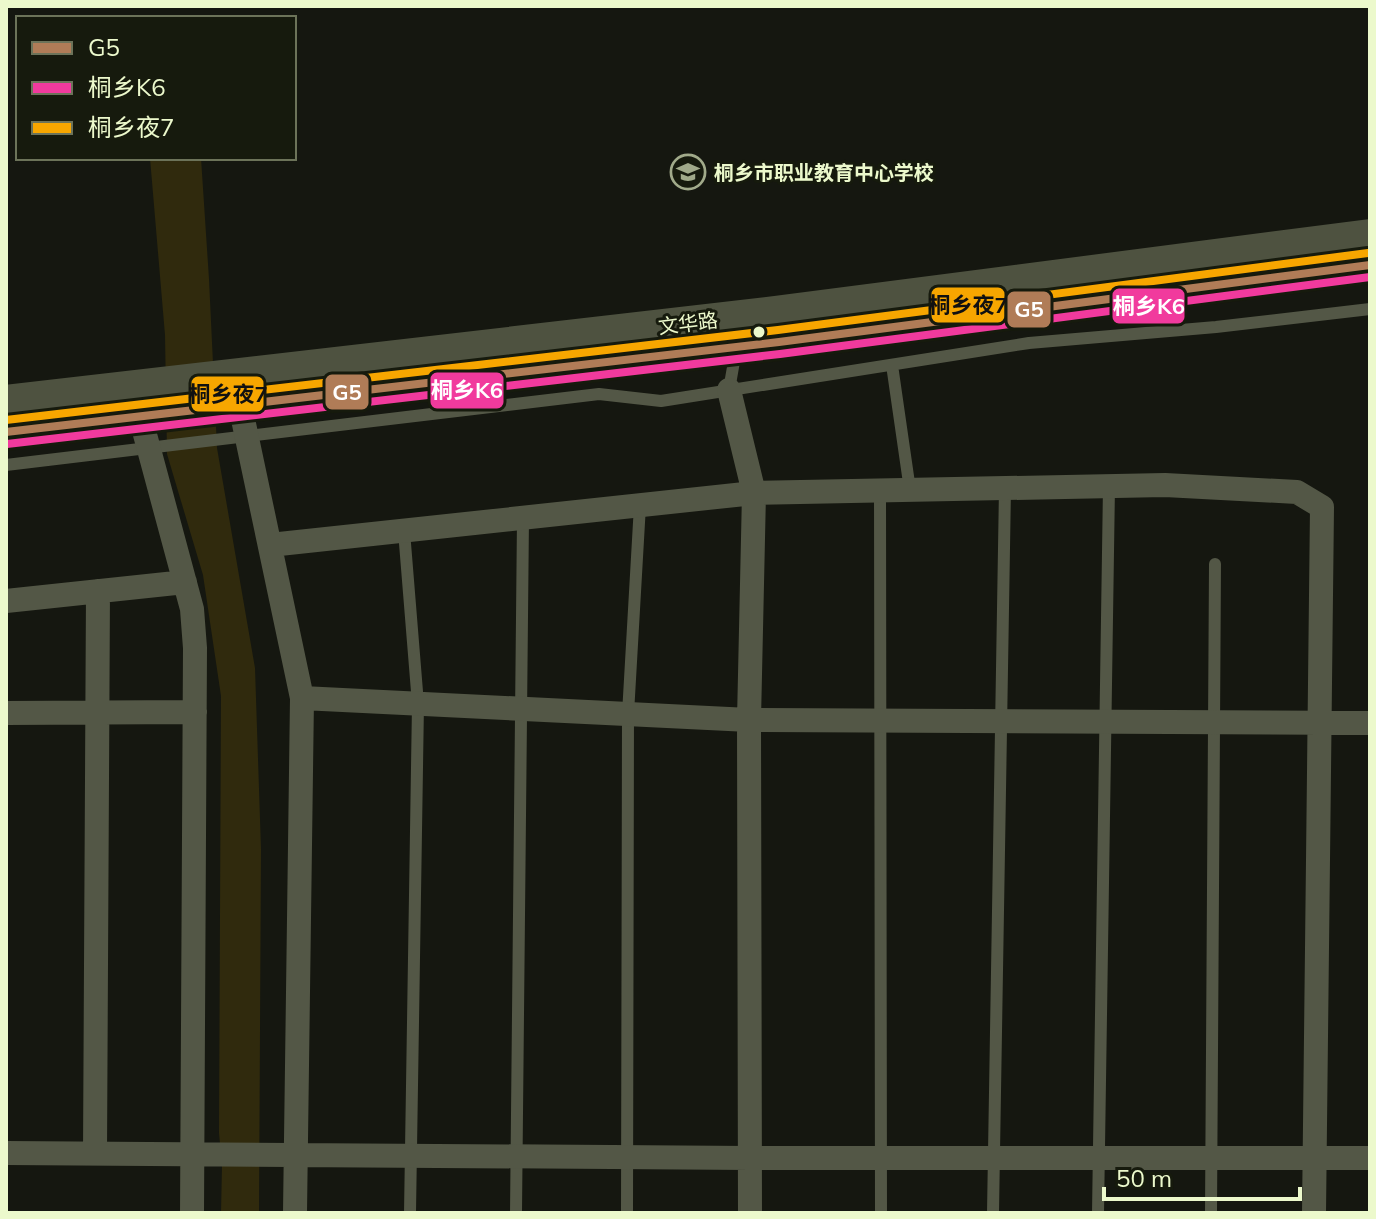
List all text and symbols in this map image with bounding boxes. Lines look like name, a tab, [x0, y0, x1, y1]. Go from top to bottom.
legend	[16, 16, 296, 160]
text: G5	[88, 32, 120, 62]
text: 桐乡K6	[88, 72, 166, 102]
text: 桐乡夜7	[88, 112, 174, 142]
school or university icon: 桐乡市职业教育中心学校	[669, 153, 707, 191]
place label: 桐乡市职业教育中心学校	[714, 160, 934, 185]
line badge: 桐乡夜7	[930, 286, 1006, 324]
line badge: 桐乡K6	[1111, 287, 1186, 325]
line badge: G5	[1006, 290, 1052, 329]
text: 桐乡夜7	[928, 291, 1008, 319]
text: 桐乡K6	[1113, 292, 1185, 320]
text: G5	[1014, 295, 1044, 323]
street label: 文华路	[657, 307, 719, 339]
unlabelled marker	[751, 324, 767, 340]
line badge: 桐乡K6	[429, 371, 505, 410]
line badge: G5	[324, 373, 370, 411]
line badge: 桐乡夜7	[190, 375, 265, 413]
text: 桐乡K6	[431, 376, 503, 404]
text: G5	[332, 378, 362, 406]
text: 桐乡夜7	[188, 380, 268, 408]
scale bar	[1104, 1151, 1300, 1201]
text: 50 m	[1116, 1163, 1172, 1193]

